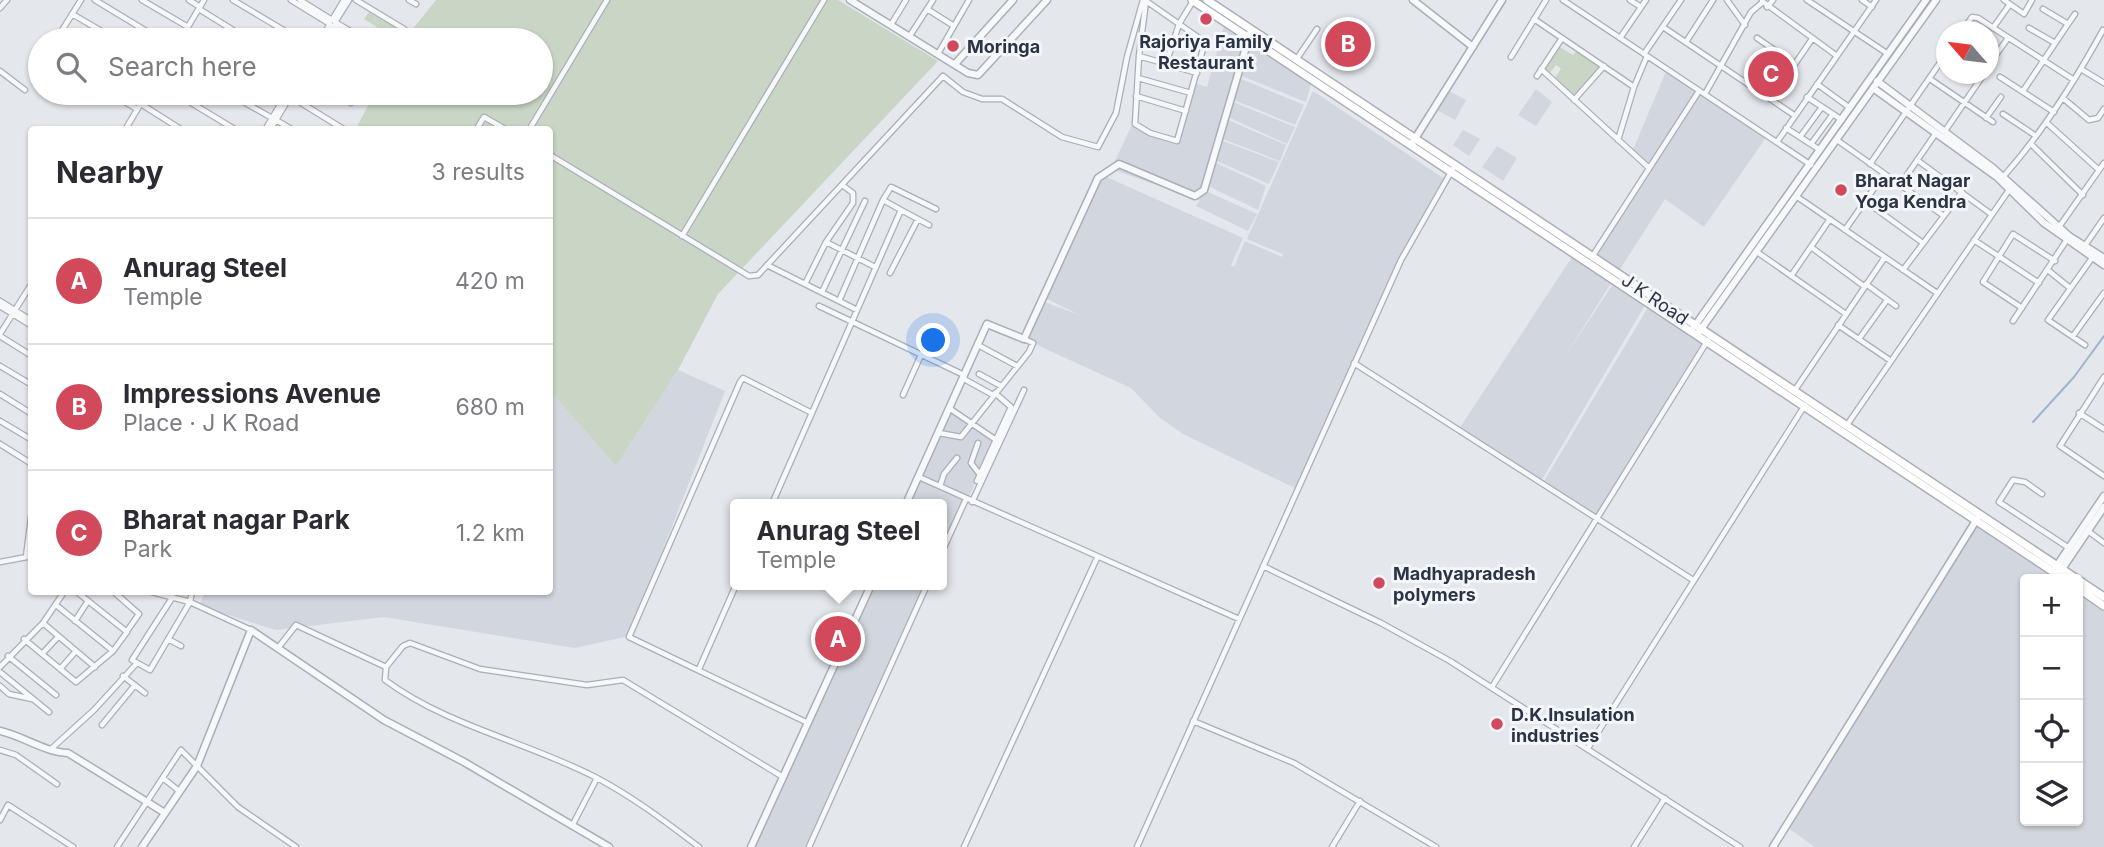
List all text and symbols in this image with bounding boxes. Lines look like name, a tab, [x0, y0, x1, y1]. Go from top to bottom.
marker: Rajoriya Family Restaurant	[1198, 11, 1214, 27]
pin: B	[1325, 18, 1371, 70]
north arrow	[1936, 21, 1999, 84]
search box	[28, 28, 553, 105]
place label: Rajoriya Family Restaurant	[1139, 31, 1273, 73]
place label: Moringa	[967, 36, 1040, 57]
marker: Moringa	[945, 38, 961, 54]
icon: search	[52, 48, 90, 86]
pin: C	[1748, 48, 1794, 100]
text: Search here	[108, 51, 257, 82]
text: Nearby	[56, 154, 164, 190]
text: 3 results	[432, 158, 525, 186]
place label: Bharat Nagar Yoga Kendra	[1855, 170, 1970, 212]
marker: Bharat Nagar Yoga Kendra	[1833, 182, 1849, 198]
text: Anurag Steel	[123, 252, 287, 283]
text: A	[70, 267, 88, 295]
text: 420 m	[455, 267, 525, 295]
street label: J K Road	[1618, 269, 1692, 329]
text: Temple	[123, 283, 203, 311]
your location	[916, 323, 950, 357]
text: Impressions Avenue	[123, 378, 381, 409]
text: B	[71, 393, 87, 421]
text: 680 m	[455, 393, 525, 421]
text: Place · J K Road	[123, 409, 299, 437]
popup	[730, 499, 947, 590]
text: Bharat nagar Park	[123, 504, 350, 535]
text: Anurag Steel	[756, 515, 921, 546]
text: C	[70, 519, 88, 547]
text: 1.2 km	[456, 519, 525, 547]
text: Park	[123, 535, 172, 563]
text: Temple	[756, 546, 836, 574]
place label: Madhyapradesh polymers	[1393, 563, 1536, 605]
map controls	[2020, 574, 2083, 826]
button: +	[2020, 574, 2083, 637]
marker: Madhyapradesh polymers	[1371, 575, 1387, 591]
pin: A	[815, 613, 861, 665]
button: −	[2020, 637, 2083, 700]
button: locate	[2020, 700, 2083, 763]
place label: D.K.Insulation industries	[1511, 704, 1635, 746]
marker: D.K.Insulation industries	[1489, 716, 1505, 732]
button: layers	[2020, 763, 2083, 826]

